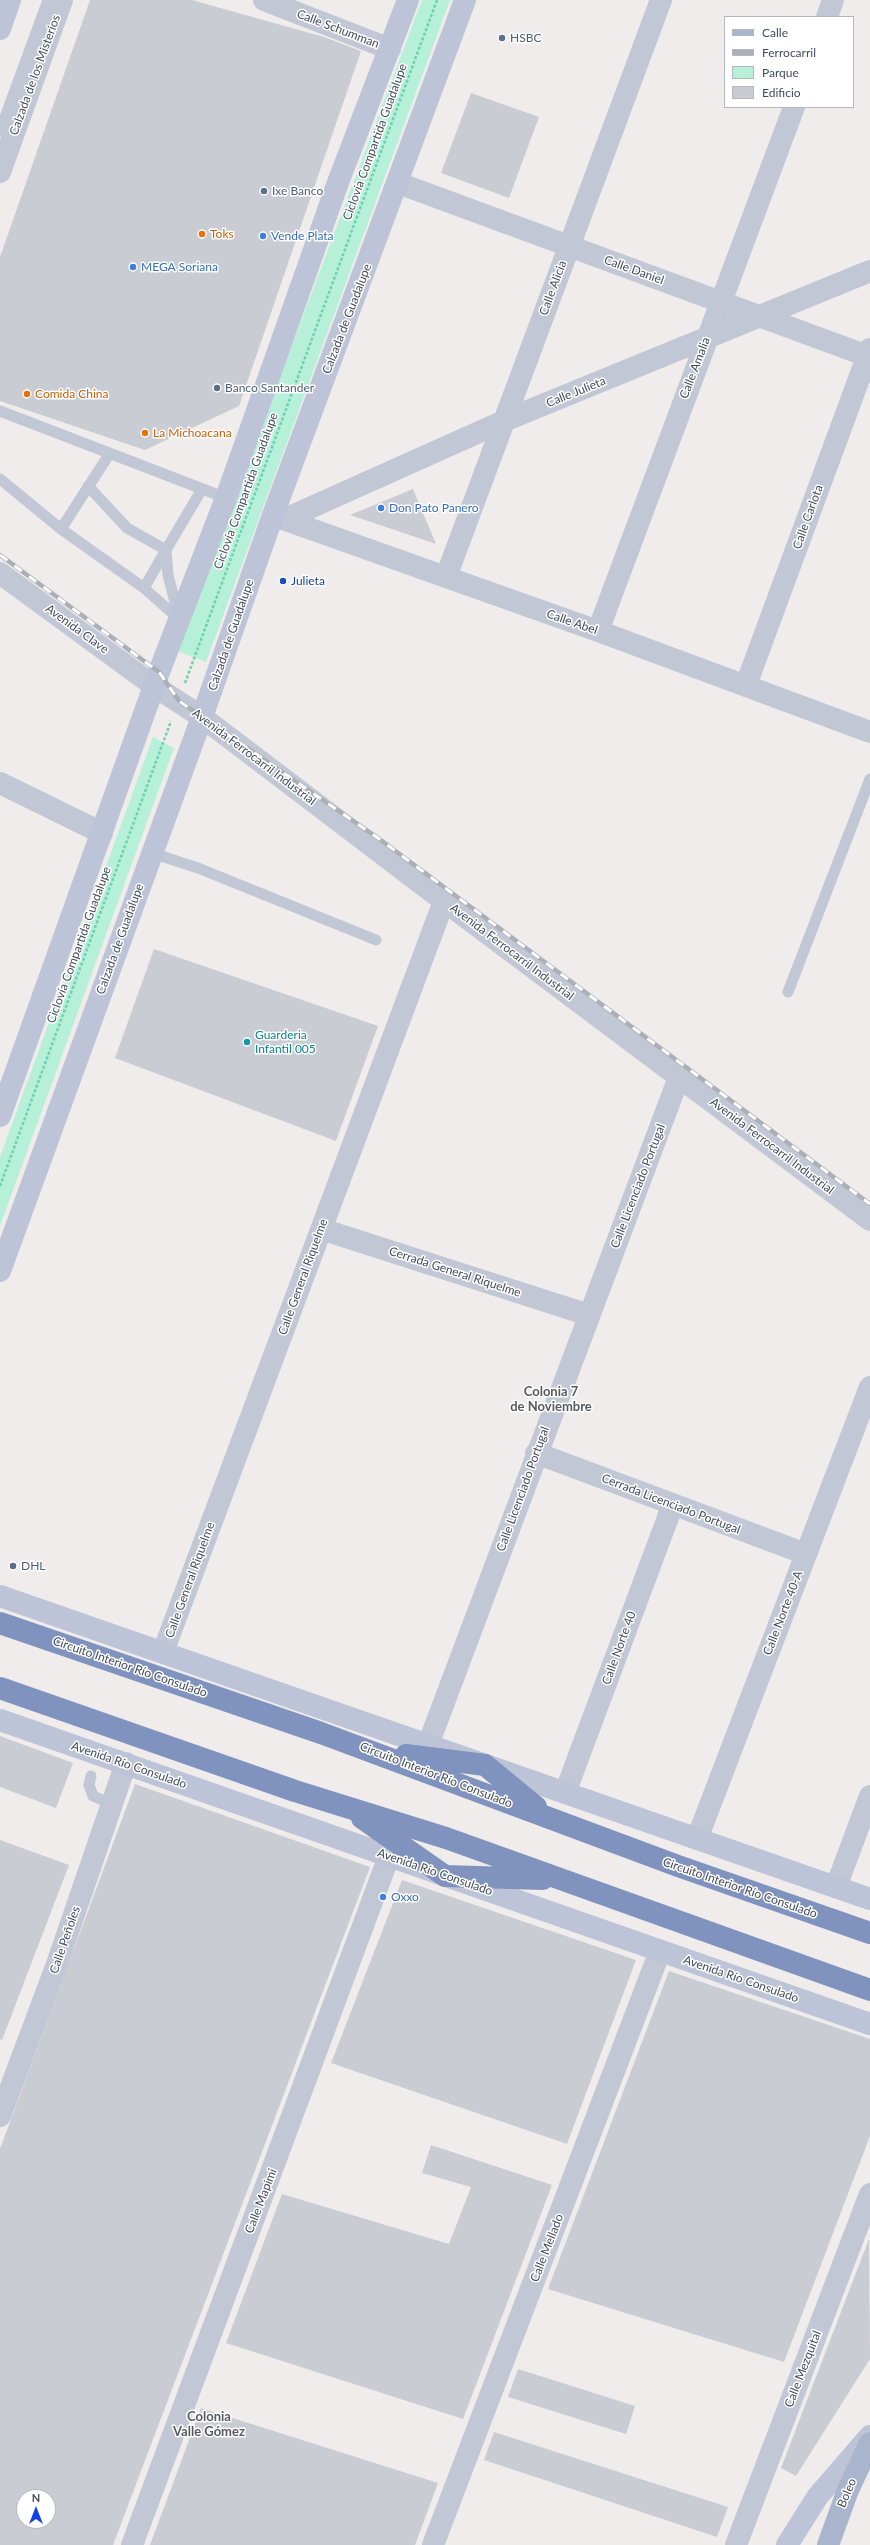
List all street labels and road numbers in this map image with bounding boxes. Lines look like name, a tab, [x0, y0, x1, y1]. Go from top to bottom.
street label: Calle Schumman	[295, 7, 381, 51]
street label: Calzada de los Misterios	[7, 13, 63, 137]
street label: Ciclovía Compartida Guadalupe	[340, 62, 410, 222]
street label: Calle Daniel	[602, 253, 666, 287]
street label: Calle Alicia	[536, 259, 570, 317]
street label: Calzada de Guadalupe	[319, 262, 375, 376]
street label: Calle Amalia	[677, 335, 713, 401]
street label: Calle Julieta	[544, 374, 608, 410]
street label: Ciclovía Compartida Guadalupe	[211, 411, 281, 571]
street label: Calle Carlota	[790, 483, 826, 551]
street label: Calzada de Guadalupe	[205, 577, 257, 693]
street label: Avenida Clave	[43, 601, 111, 657]
street label: Calle Abel	[545, 607, 599, 637]
street label: Avenida Ferrocarril Industrial	[189, 706, 319, 808]
street label: Ciclovía Compartida Guadalupe	[44, 865, 114, 1025]
street label: Calzada de Guadalupe	[93, 882, 147, 996]
street label: Avenida Ferrocarril Industrial	[447, 901, 577, 1003]
street label: Avenida Ferrocarril Industrial	[707, 1095, 837, 1197]
street label: Calle Licenciado Portugal	[608, 1122, 668, 1250]
street label: Calle General Riquelme	[275, 1217, 331, 1337]
street label: Cerrada General Riquelme	[387, 1244, 523, 1300]
street label: Calle Licenciado Portugal	[494, 1425, 552, 1553]
street label: Cerrada Licenciado Portugal	[600, 1471, 742, 1537]
street label: Calle General Riquelme	[162, 1520, 218, 1640]
street label: Calle Norte 40-A	[760, 1569, 806, 1657]
street label: Calle Norte 40	[599, 1609, 639, 1687]
street label: Circuito Interior Río Consulado	[51, 1634, 209, 1700]
street label: Avenida Río Consulado	[69, 1738, 189, 1792]
street label: Circuito Interior Río Consulado	[358, 1739, 514, 1811]
street label: Avenida Río Consulado	[375, 1845, 495, 1899]
street label: Circuito Interior Río Consulado	[661, 1855, 819, 1921]
street label: Calle Peñoles	[47, 1904, 83, 1976]
street label: Avenida Río Consulado	[681, 1952, 801, 2006]
street label: Calle Mapimi	[242, 2167, 280, 2235]
street label: Calle Mellado	[527, 2212, 567, 2284]
street label: Calle Mezquital	[782, 2329, 824, 2409]
street label: Boleo	[834, 2476, 860, 2510]

